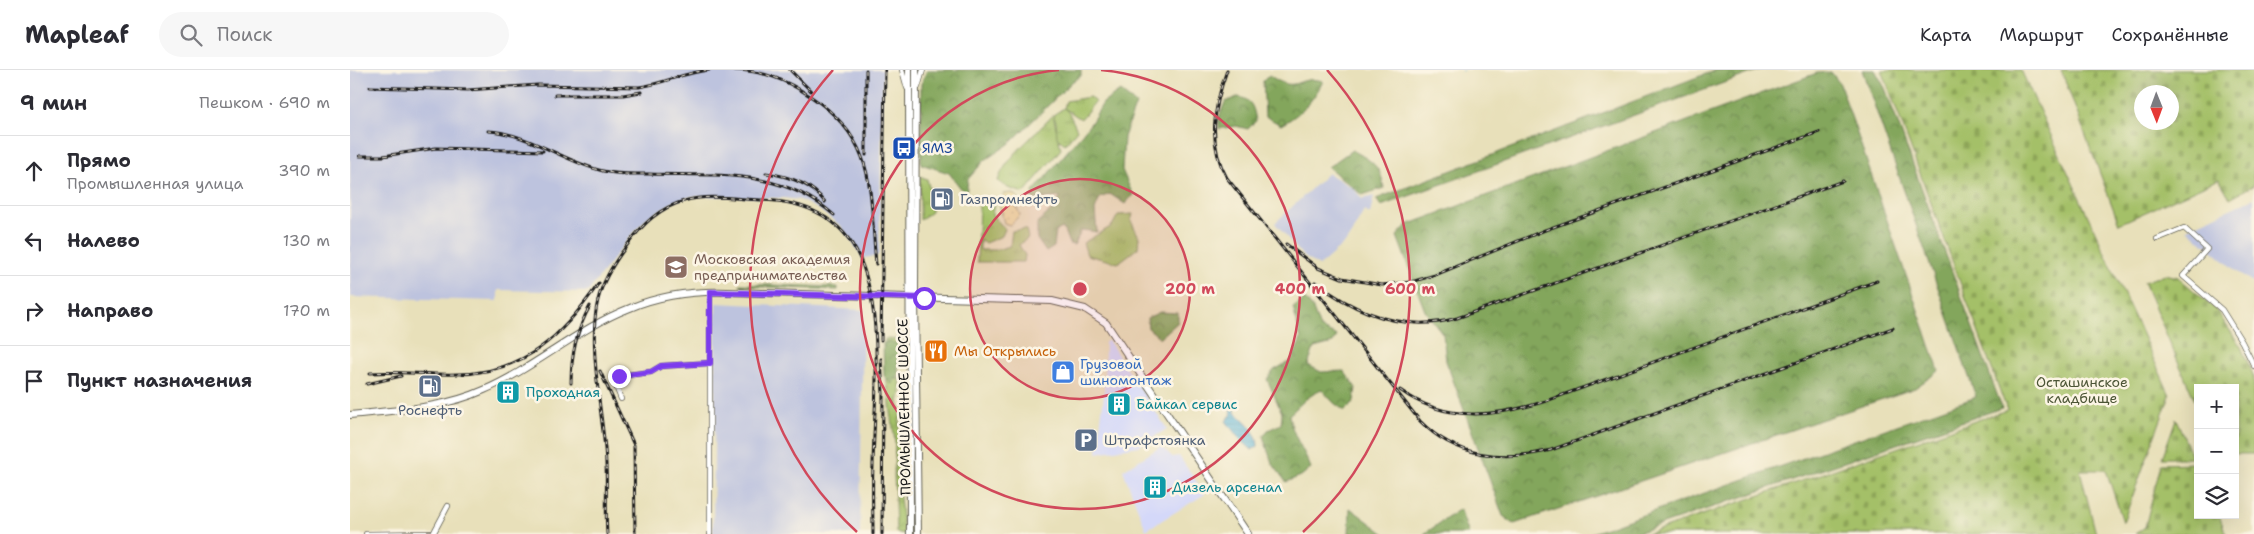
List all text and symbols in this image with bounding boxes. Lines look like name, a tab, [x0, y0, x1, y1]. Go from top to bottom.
search box	[159, 12, 509, 57]
text: Mapleaf	[25, 19, 129, 51]
icon: search	[177, 21, 205, 49]
text: Поиск	[217, 22, 272, 47]
text: Карта	[1920, 23, 1971, 47]
text: Маршрут	[1999, 23, 2083, 47]
text: Сохранённые	[2111, 23, 2229, 47]
north arrow	[2134, 85, 2179, 130]
text: 9 мин	[20, 89, 87, 117]
text: Пешком · 690 m	[199, 92, 330, 113]
bus stop icon: ЯМЗ	[891, 135, 917, 161]
place label: ЯМЗ	[922, 139, 953, 157]
text: Прямо	[67, 148, 131, 173]
icon: ahead	[20, 157, 48, 185]
text: 390 m	[278, 160, 330, 181]
text: Промышленная улица	[67, 173, 244, 194]
fuel station icon: Газпромнефть	[929, 186, 955, 212]
place label: Газпромнефть	[960, 190, 1058, 208]
icon: left	[20, 227, 48, 255]
text: Налево	[67, 228, 140, 253]
text: 130 m	[283, 230, 330, 251]
place label: Московская академия предпринимательства	[694, 250, 850, 284]
school or university icon: Московская академия предпринимательства	[663, 254, 689, 280]
text: 200 m	[1165, 279, 1215, 299]
text: 400 m	[1275, 279, 1325, 299]
text: 600 m	[1385, 279, 1435, 299]
centre of rings	[1071, 280, 1089, 298]
route start	[913, 287, 936, 310]
icon: right	[20, 297, 48, 325]
text: Направо	[67, 298, 153, 323]
text: 170 m	[283, 300, 330, 321]
street label: ПРОМЫШЛЕННОЕ ШОССЕ	[893, 318, 915, 496]
restaurant icon: Мы Открылись	[923, 338, 949, 364]
place label: Мы Открылись	[954, 342, 1056, 360]
place label: Грузовой шиномонтаж	[1080, 355, 1172, 389]
shop icon: Грузовой шиномонтаж	[1050, 359, 1076, 385]
route end	[608, 365, 631, 388]
icon: arrive	[20, 367, 48, 395]
text: Пункт назначения	[67, 368, 252, 393]
fuel station icon: Роснефть	[417, 373, 443, 399]
park label: Осташинское кладбище	[2036, 373, 2128, 407]
building icon: Проходная	[495, 379, 521, 405]
place label: Проходная	[526, 383, 600, 401]
map controls	[2194, 384, 2239, 519]
button: +	[2194, 384, 2239, 429]
building icon: Байкал сервис	[1106, 391, 1132, 417]
place label: Байкал сервис	[1136, 395, 1238, 413]
place label: Роснефть	[398, 401, 462, 419]
parking icon: Штрафстоянка	[1073, 427, 1099, 453]
button: −	[2194, 429, 2239, 474]
place label: Штрафстоянка	[1104, 431, 1206, 449]
building icon: Дизель арсенал	[1142, 474, 1168, 500]
button: layers	[2194, 474, 2239, 519]
place label: Дизель арсенал	[1172, 478, 1282, 496]

